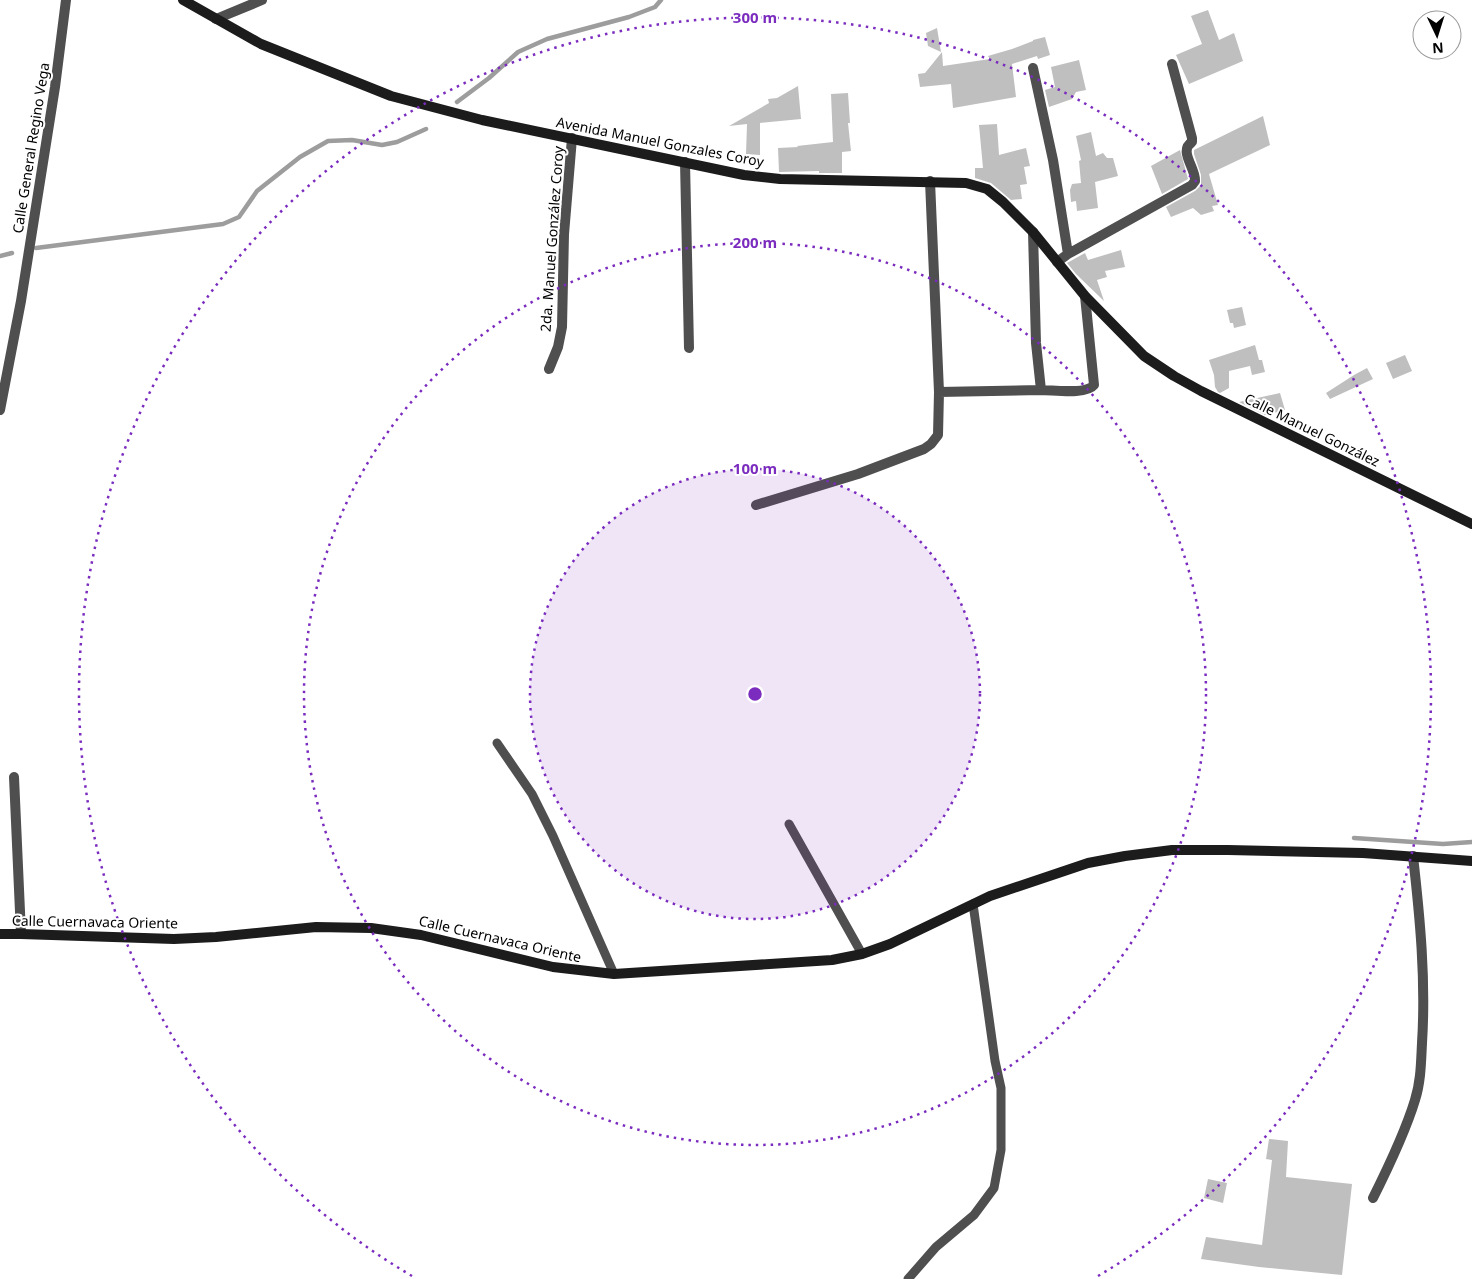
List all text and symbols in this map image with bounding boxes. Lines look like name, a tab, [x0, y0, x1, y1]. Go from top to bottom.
text: 300 m	[733, 7, 777, 27]
north arrow	[1412, 10, 1462, 60]
text: N	[1432, 39, 1444, 58]
street label: Calle General Regino Vega	[8, 61, 53, 235]
street label: Avenida Manuel Gonzales Coroy	[555, 112, 766, 171]
street label: 2da. Manuel González Coroy	[536, 144, 568, 333]
text: 200 m	[733, 232, 777, 252]
street label: Calle Manuel González	[1241, 389, 1383, 471]
text: 100 m	[733, 458, 777, 478]
centre of rings	[746, 685, 764, 703]
street label: Calle Cuernavaca Oriente	[12, 911, 178, 932]
street label: Calle Cuernavaca Oriente	[417, 911, 583, 966]

